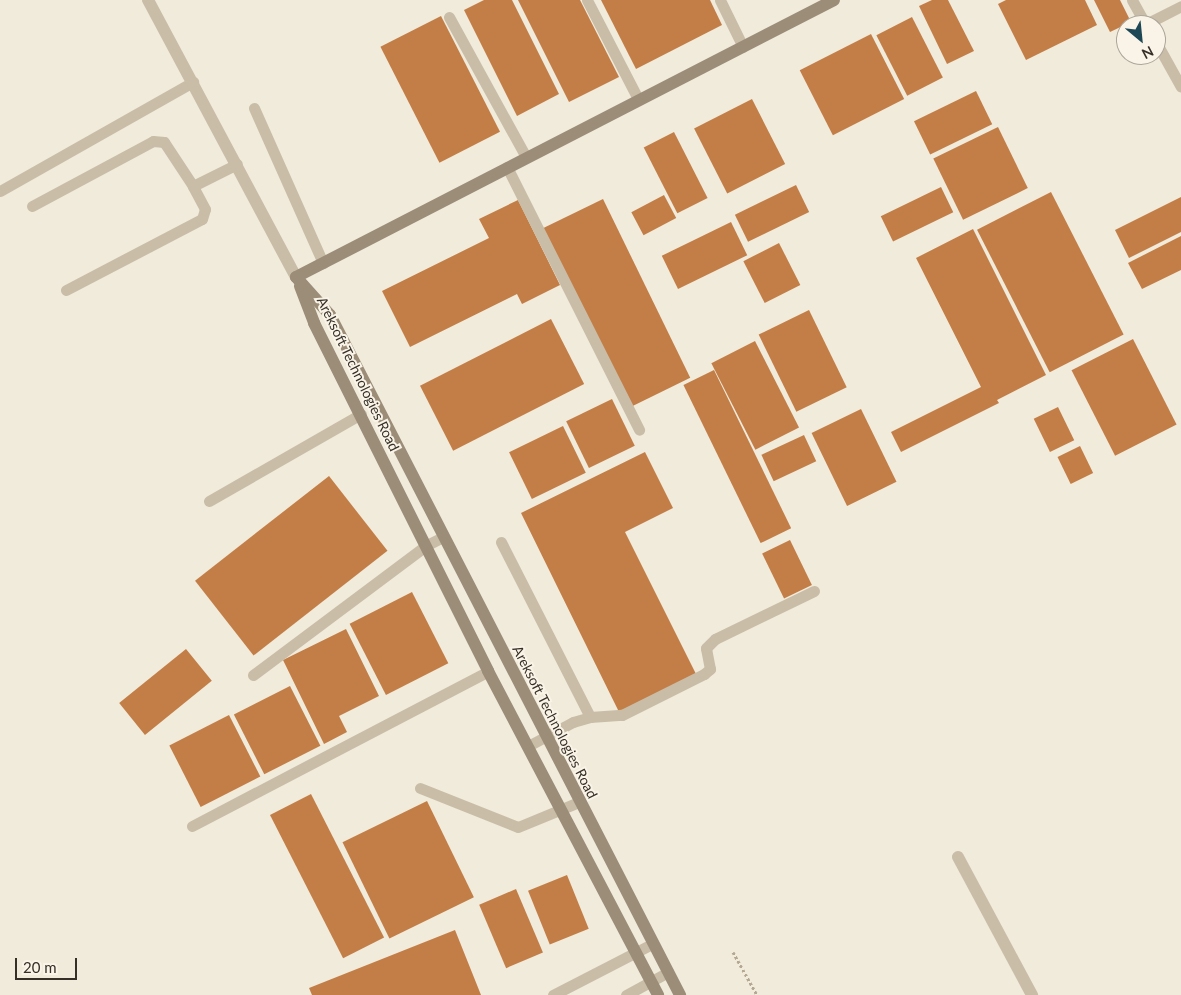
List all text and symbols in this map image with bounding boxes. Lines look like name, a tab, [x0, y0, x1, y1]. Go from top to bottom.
north arrow	[1116, 15, 1166, 65]
text: N	[1139, 43, 1157, 63]
street label: Areksoft Technologies Road	[313, 294, 403, 454]
street label: Areksoft Technologies Road	[509, 642, 601, 802]
scale bar	[18, 948, 80, 980]
text: 20 m	[23, 958, 57, 976]

